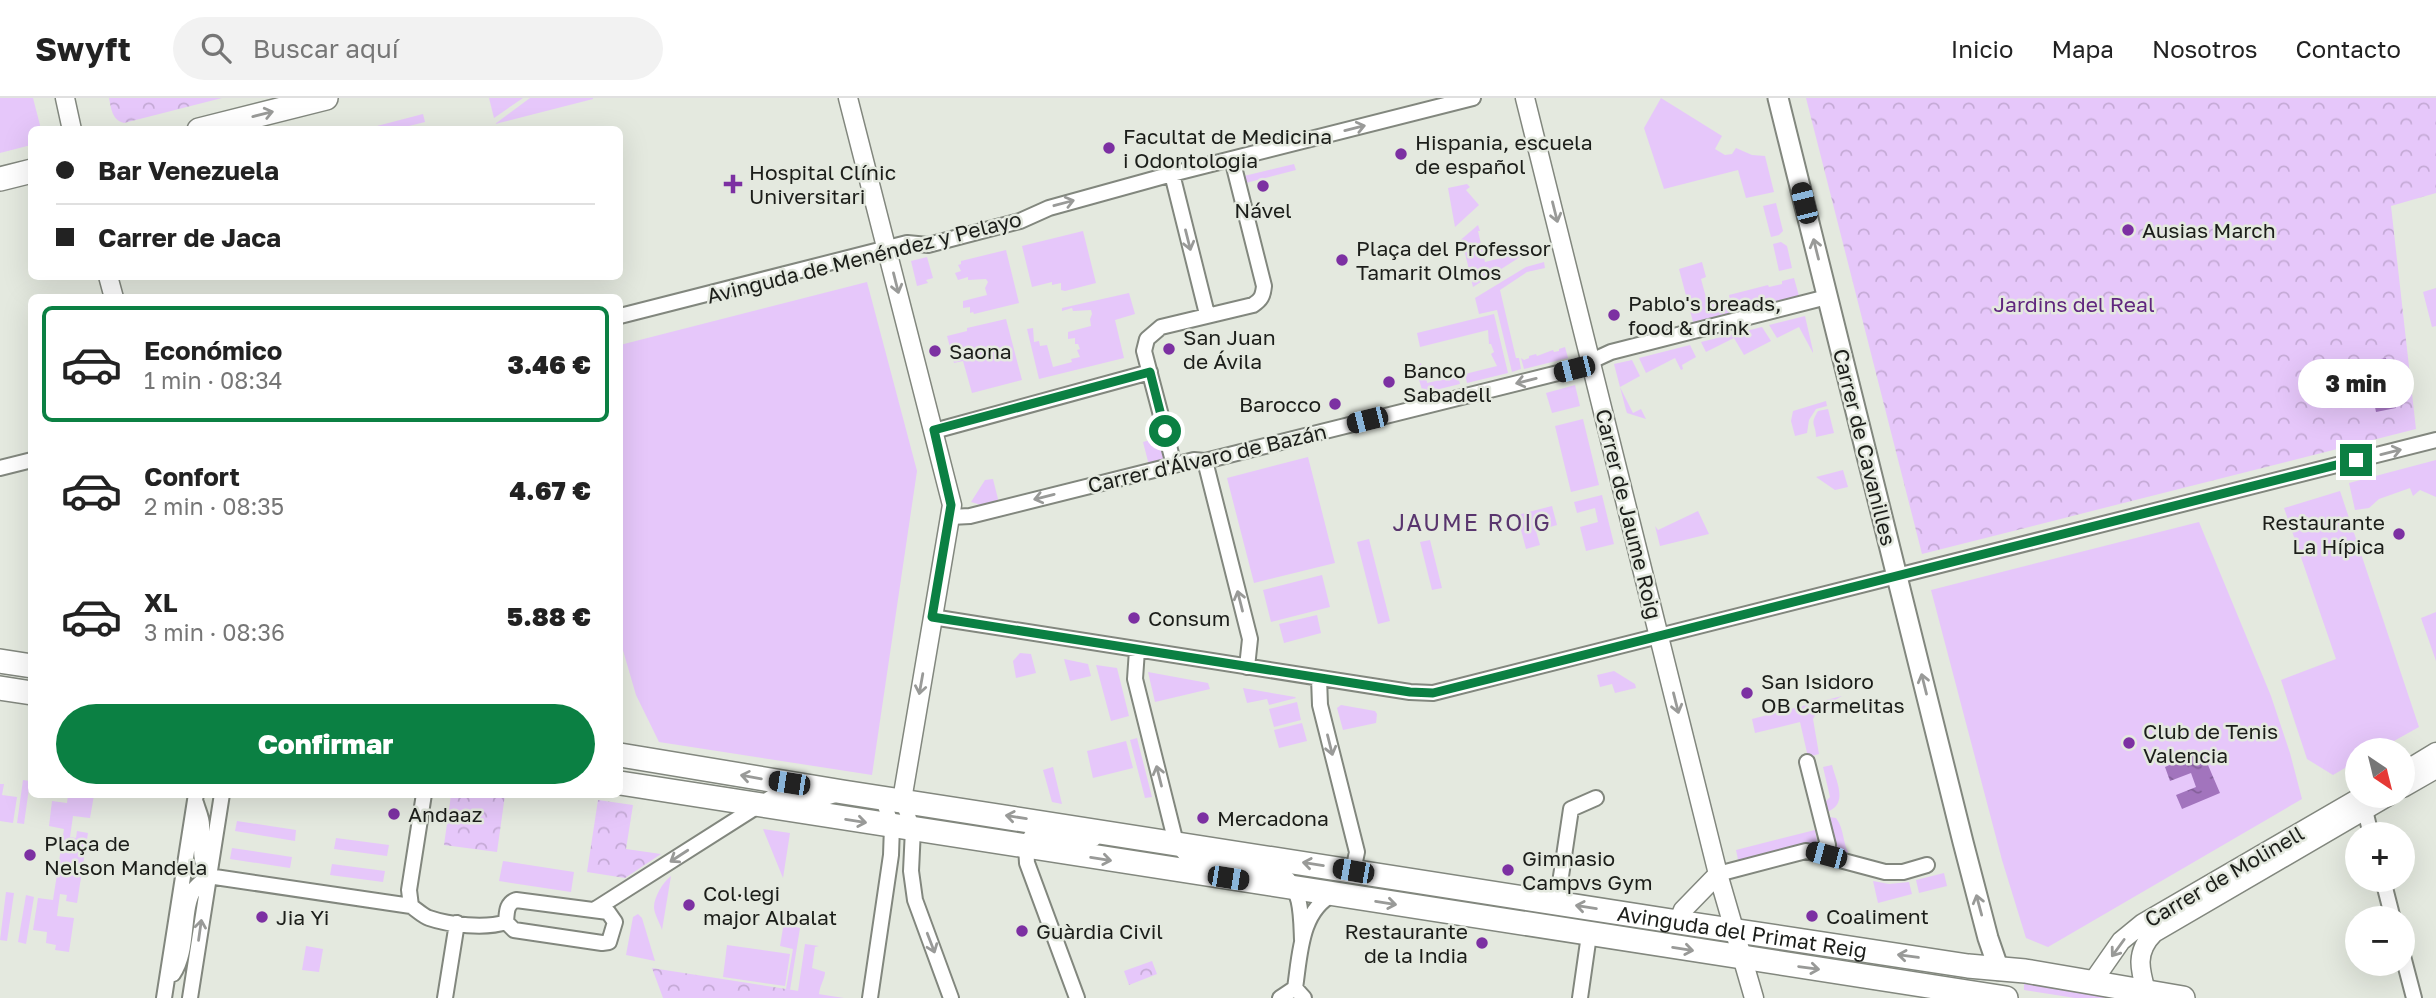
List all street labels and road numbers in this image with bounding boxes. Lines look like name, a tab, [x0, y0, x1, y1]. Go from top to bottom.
street label: Avinguda de Menéndez y Pelayo	[704, 205, 1024, 309]
street label: Carrer de Cavanilles	[1828, 346, 1902, 548]
street label: Carrer de Jaume Roig	[1590, 406, 1668, 622]
street label: Carrer d'Álvaro de Bazán	[1085, 418, 1329, 498]
street label: Carrer de Molinell	[2140, 820, 2308, 932]
street label: Avinguda del Primat Reig	[1615, 900, 1869, 964]

